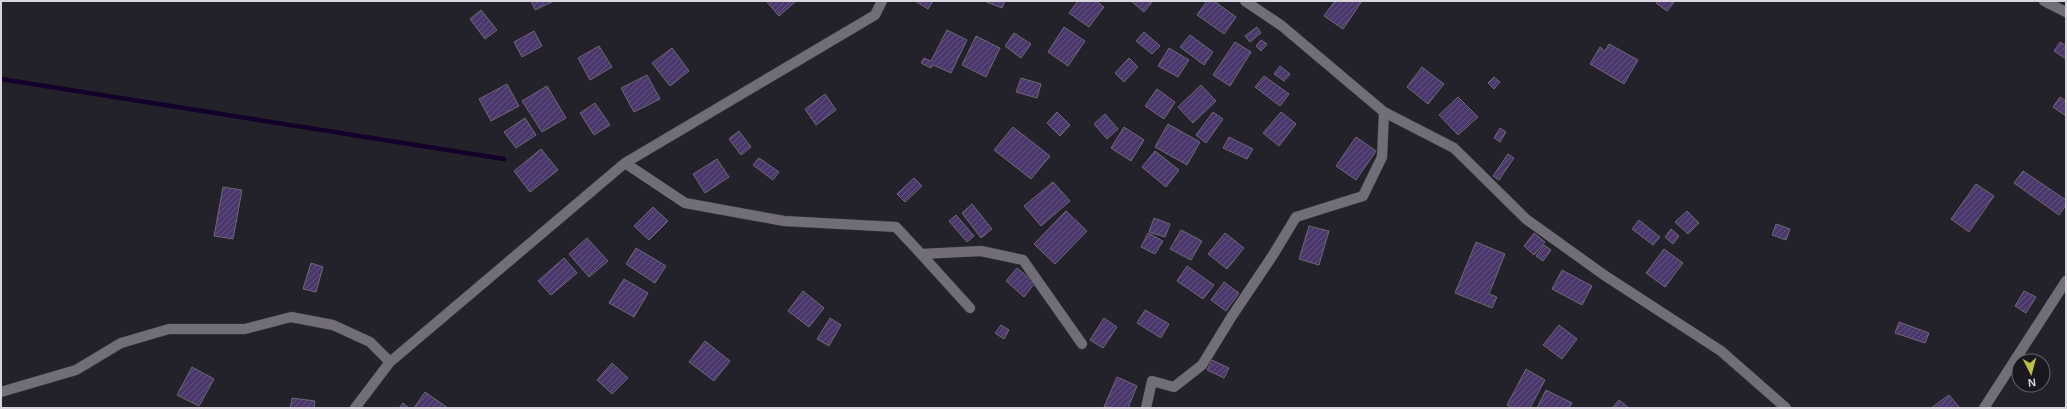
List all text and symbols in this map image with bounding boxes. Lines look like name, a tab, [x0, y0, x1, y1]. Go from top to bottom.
north arrow	[2011, 353, 2051, 393]
text: N	[2027, 377, 2037, 389]

